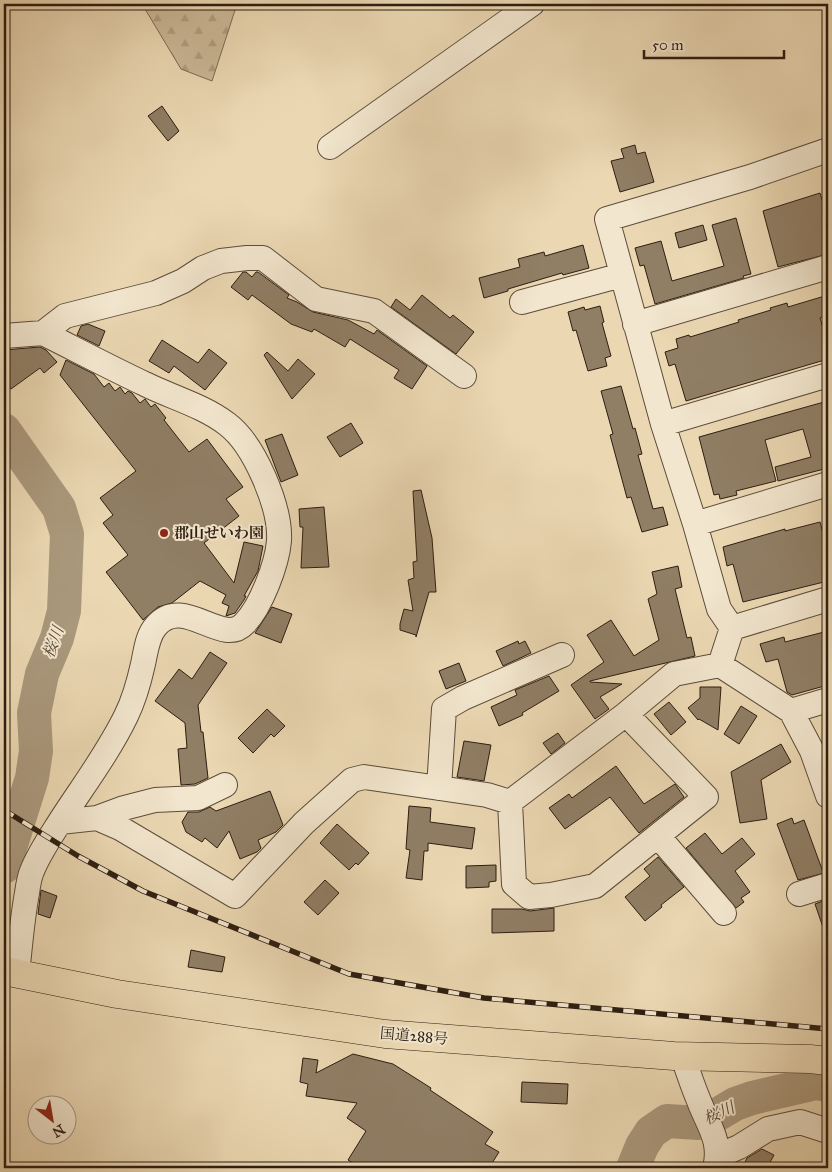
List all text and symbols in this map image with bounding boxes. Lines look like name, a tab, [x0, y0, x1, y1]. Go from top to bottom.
scale bar	[644, 28, 784, 60]
text: 50 m	[652, 36, 684, 54]
place label: 郡山せいわ園	[174, 524, 264, 542]
marker: 郡山せいわ園	[158, 527, 170, 539]
water label: 桜川	[39, 622, 68, 660]
street label: 国道288号	[379, 1024, 449, 1048]
north arrow	[28, 1094, 78, 1144]
water label: 桜川	[700, 1097, 739, 1128]
text: N	[49, 1120, 68, 1141]

